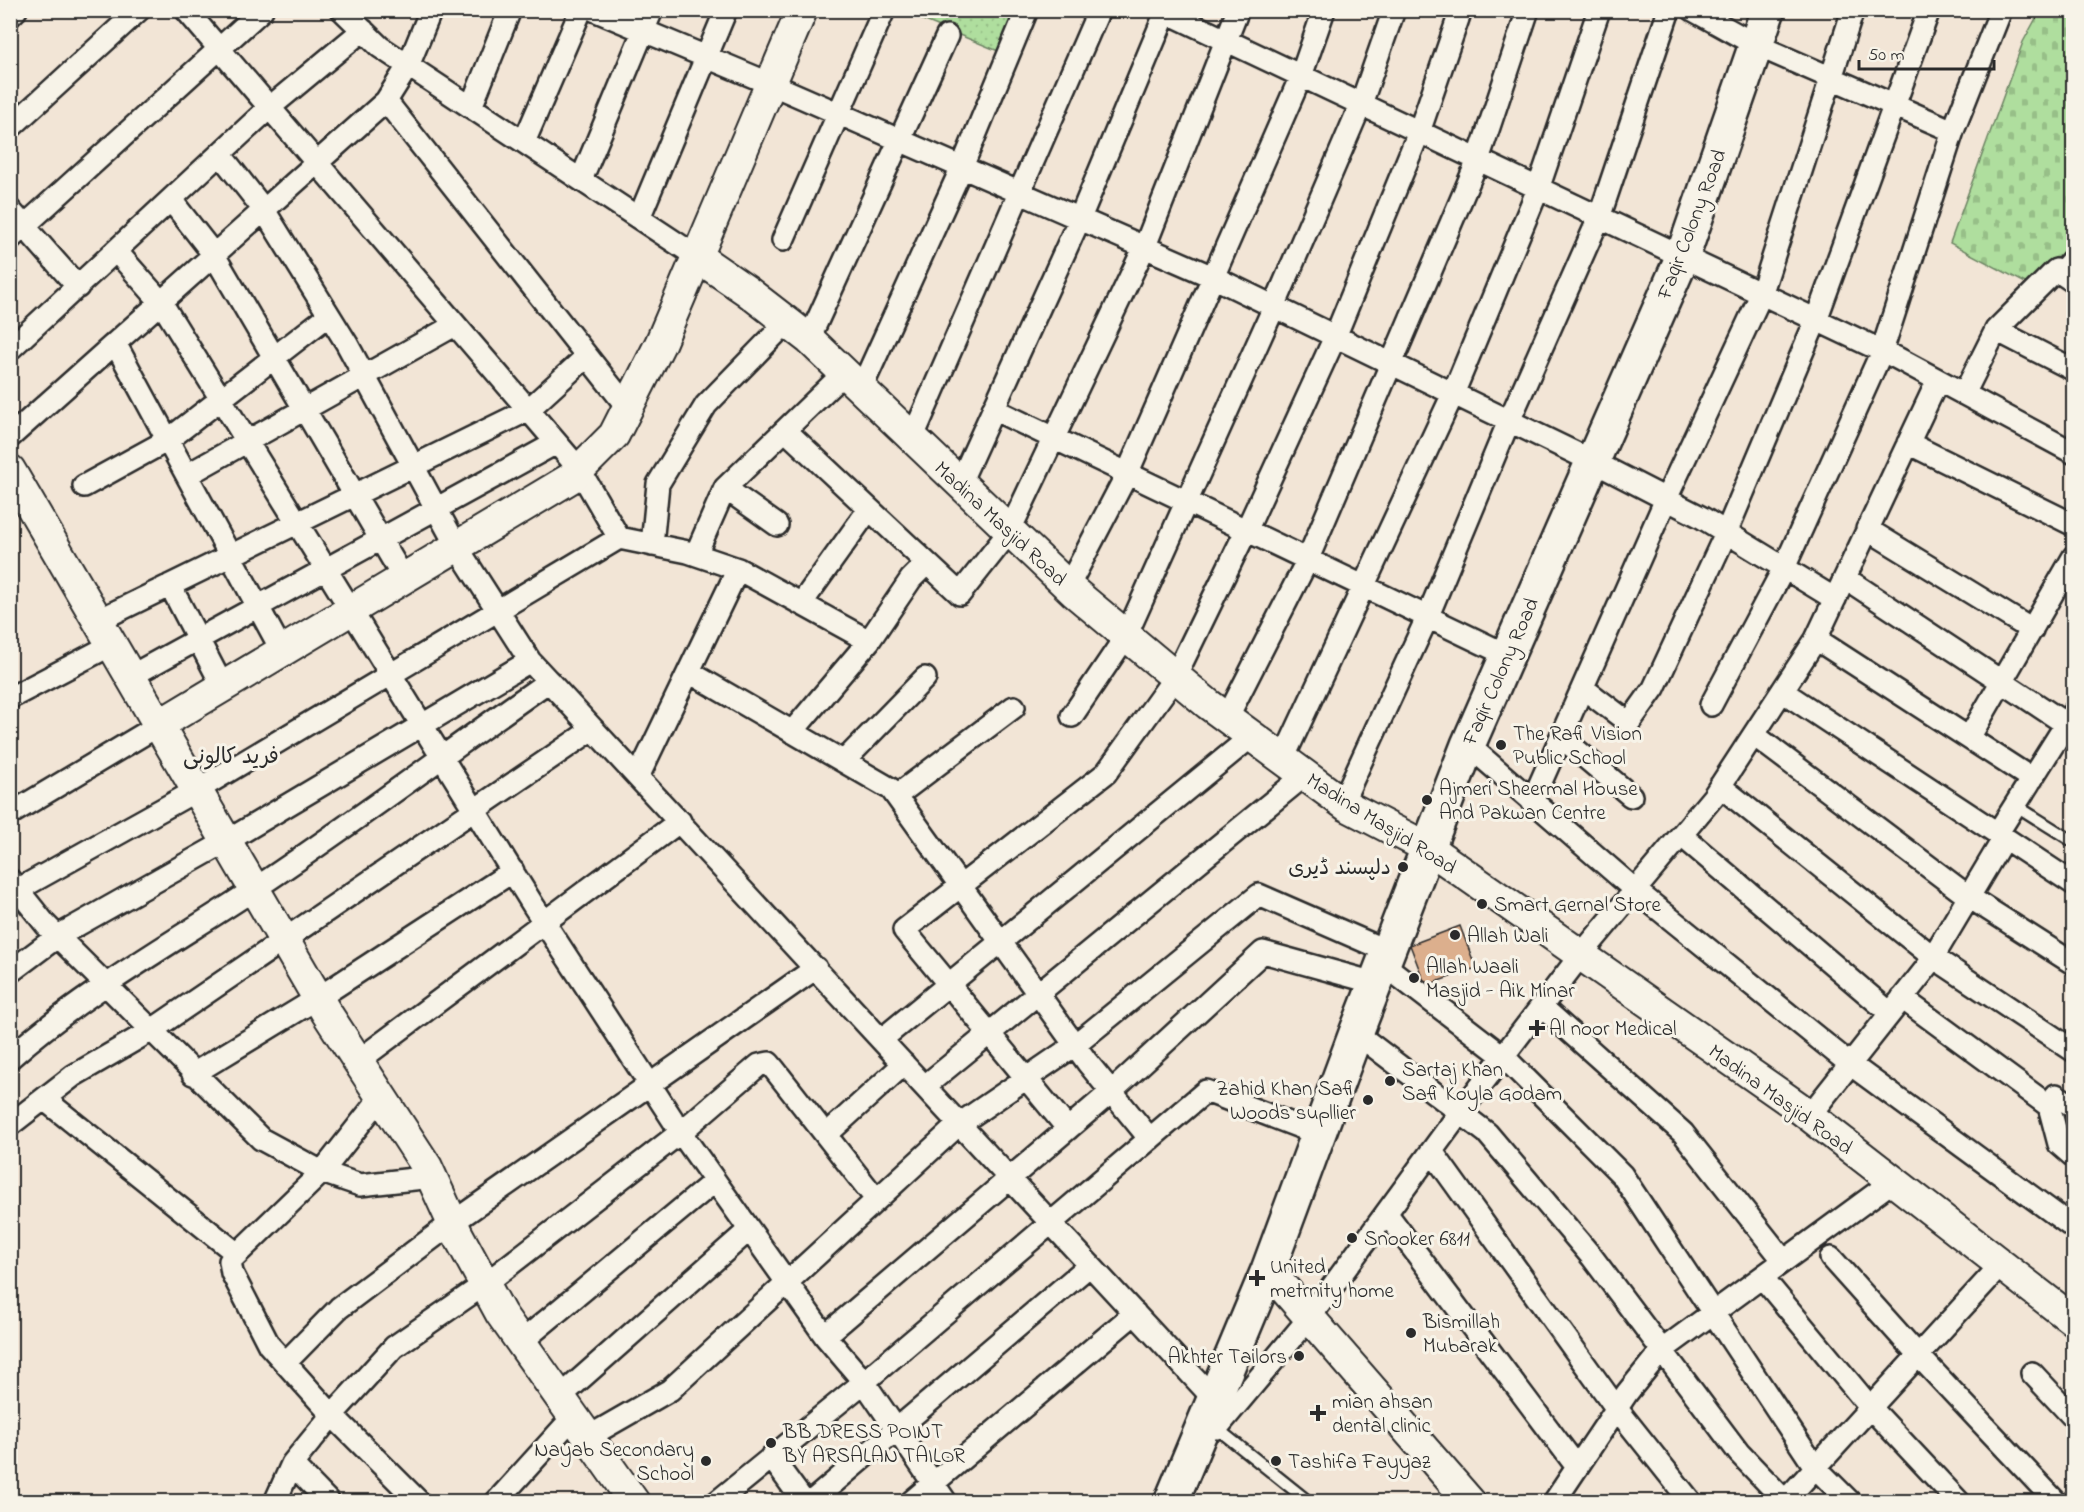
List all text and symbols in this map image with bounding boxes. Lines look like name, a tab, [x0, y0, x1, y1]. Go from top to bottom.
scale bar	[1859, 33, 1994, 71]
text: 50 m	[1868, 43, 1905, 69]
street label: Faqir Colony Road	[1650, 145, 1737, 306]
street label: Madina Masjid Road	[926, 455, 1073, 594]
street label: Faqir Colony Road	[1455, 593, 1550, 752]
place label: The Rafi Vision Public School	[1513, 720, 1642, 774]
marker: The Rafi Vision Public School	[1494, 738, 1508, 752]
district label: فرید کالونی	[183, 742, 279, 774]
street label: Madina Masjid Road	[1300, 766, 1462, 883]
place label: Ajmeri Sheermal House And Pakwan Centre	[1439, 775, 1638, 829]
marker: Ajmeri Sheermal House And Pakwan Centre	[1420, 793, 1434, 807]
place label: دلپسند ڈیری	[1288, 854, 1391, 884]
marker: دلپسند ڈیری	[1396, 860, 1410, 874]
place label: Smart Gernal Store	[1494, 891, 1661, 921]
marker: Smart Gernal Store	[1475, 897, 1489, 911]
place label: Allah Wali	[1467, 922, 1548, 952]
marker: Allah Wali	[1448, 928, 1462, 942]
place label: Allah Waali Masjid - Aik Minar	[1426, 953, 1575, 1007]
marker: Allah Waali Masjid - Aik Minar	[1407, 971, 1421, 985]
place label: Al noor Medical	[1549, 1015, 1677, 1045]
marker: Al noor Medical	[1530, 1021, 1544, 1035]
street label: Madina Masjid Road	[1701, 1038, 1858, 1163]
place label: Sartaj Khan Safi Koyla Godam	[1402, 1056, 1562, 1112]
marker: Sartaj Khan Safi Koyla Godam	[1383, 1074, 1397, 1088]
place label: Zahid Khan Safi Woods supllier	[1216, 1075, 1356, 1129]
marker: Zahid Khan Safi Woods supllier	[1361, 1093, 1375, 1107]
place label: Snooker 6811	[1364, 1225, 1470, 1255]
marker: Snooker 6811	[1345, 1231, 1359, 1245]
place label: United metrnity home	[1270, 1253, 1395, 1309]
marker: United metrnity home	[1248, 1269, 1266, 1287]
place label: Bismillah Mubarak	[1422, 1308, 1500, 1362]
marker: Bismillah Mubarak	[1404, 1326, 1418, 1340]
place label: Akhter Tailors	[1168, 1343, 1287, 1373]
marker: Akhter Tailors	[1292, 1349, 1306, 1363]
place label: mian ahsan dental clinic	[1332, 1388, 1433, 1442]
marker: mian ahsan dental clinic	[1309, 1404, 1327, 1422]
place label: BB DRESS POINT BY ARSALAN TAILOR	[782, 1418, 965, 1472]
place label: Nayab Secondary School	[534, 1436, 694, 1490]
marker: BB DRESS POINT BY ARSALAN TAILOR	[764, 1436, 778, 1450]
place label: Tashifa Fayyaz	[1288, 1448, 1431, 1480]
marker: Nayab Secondary School	[699, 1454, 713, 1468]
marker: Tashifa Fayyaz	[1269, 1454, 1283, 1468]

